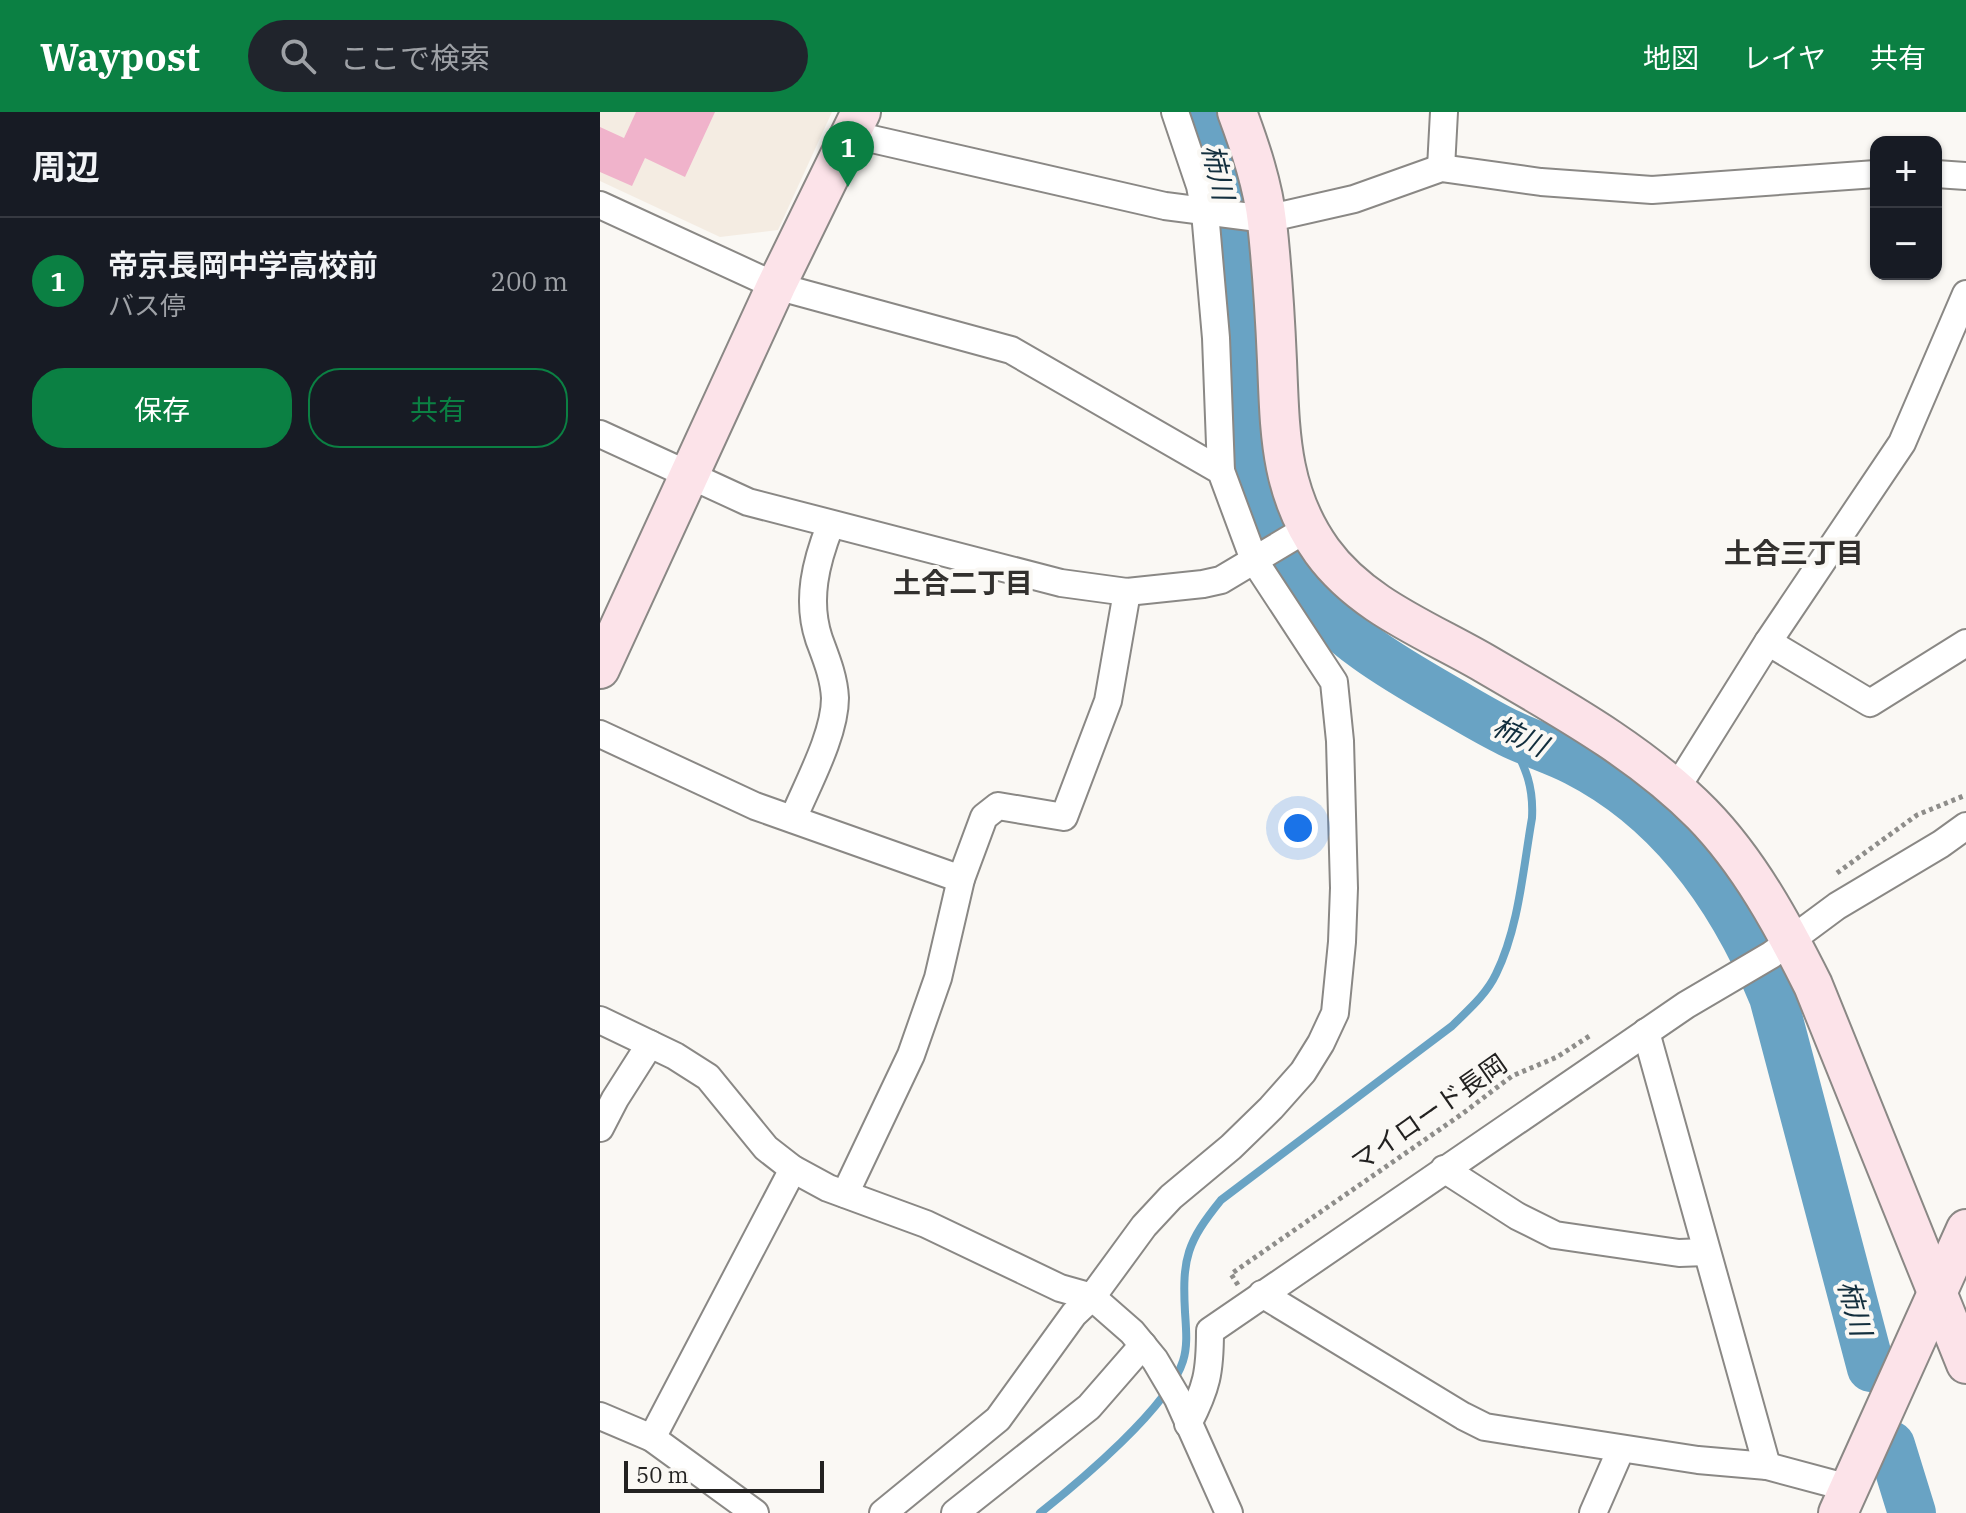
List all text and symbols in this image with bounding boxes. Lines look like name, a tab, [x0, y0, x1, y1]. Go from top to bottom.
search box	[248, 20, 808, 92]
text: Waypost	[40, 32, 200, 81]
icon: search	[276, 34, 320, 78]
text: ここで検索	[340, 38, 490, 77]
text: 地図	[1643, 39, 1699, 76]
text: レイヤ	[1743, 39, 1826, 76]
text: 共有	[1870, 39, 1926, 76]
pin: 1	[822, 121, 874, 187]
map controls	[1870, 136, 1942, 280]
button: +	[1870, 136, 1942, 208]
water label: 柿川	[1194, 140, 1243, 206]
text: 周辺	[32, 144, 100, 188]
button: −	[1870, 208, 1942, 280]
text: 帝京長岡中学高校前	[108, 245, 378, 284]
text: 1	[50, 264, 66, 298]
text: 200 m	[490, 264, 568, 298]
text: バス停	[108, 288, 186, 322]
button: 保存	[32, 368, 292, 448]
button: 共有	[308, 368, 568, 448]
district label: 土合三丁目	[1724, 534, 1864, 571]
district label: 土合二丁目	[893, 564, 1033, 601]
water label: 柿川	[1487, 707, 1556, 765]
your location	[1278, 808, 1318, 848]
street label: マイロード長岡	[1344, 1046, 1513, 1178]
water label: 柿川	[1830, 1276, 1881, 1343]
scale bar	[624, 1457, 824, 1493]
text: 50 m	[636, 1460, 688, 1489]

